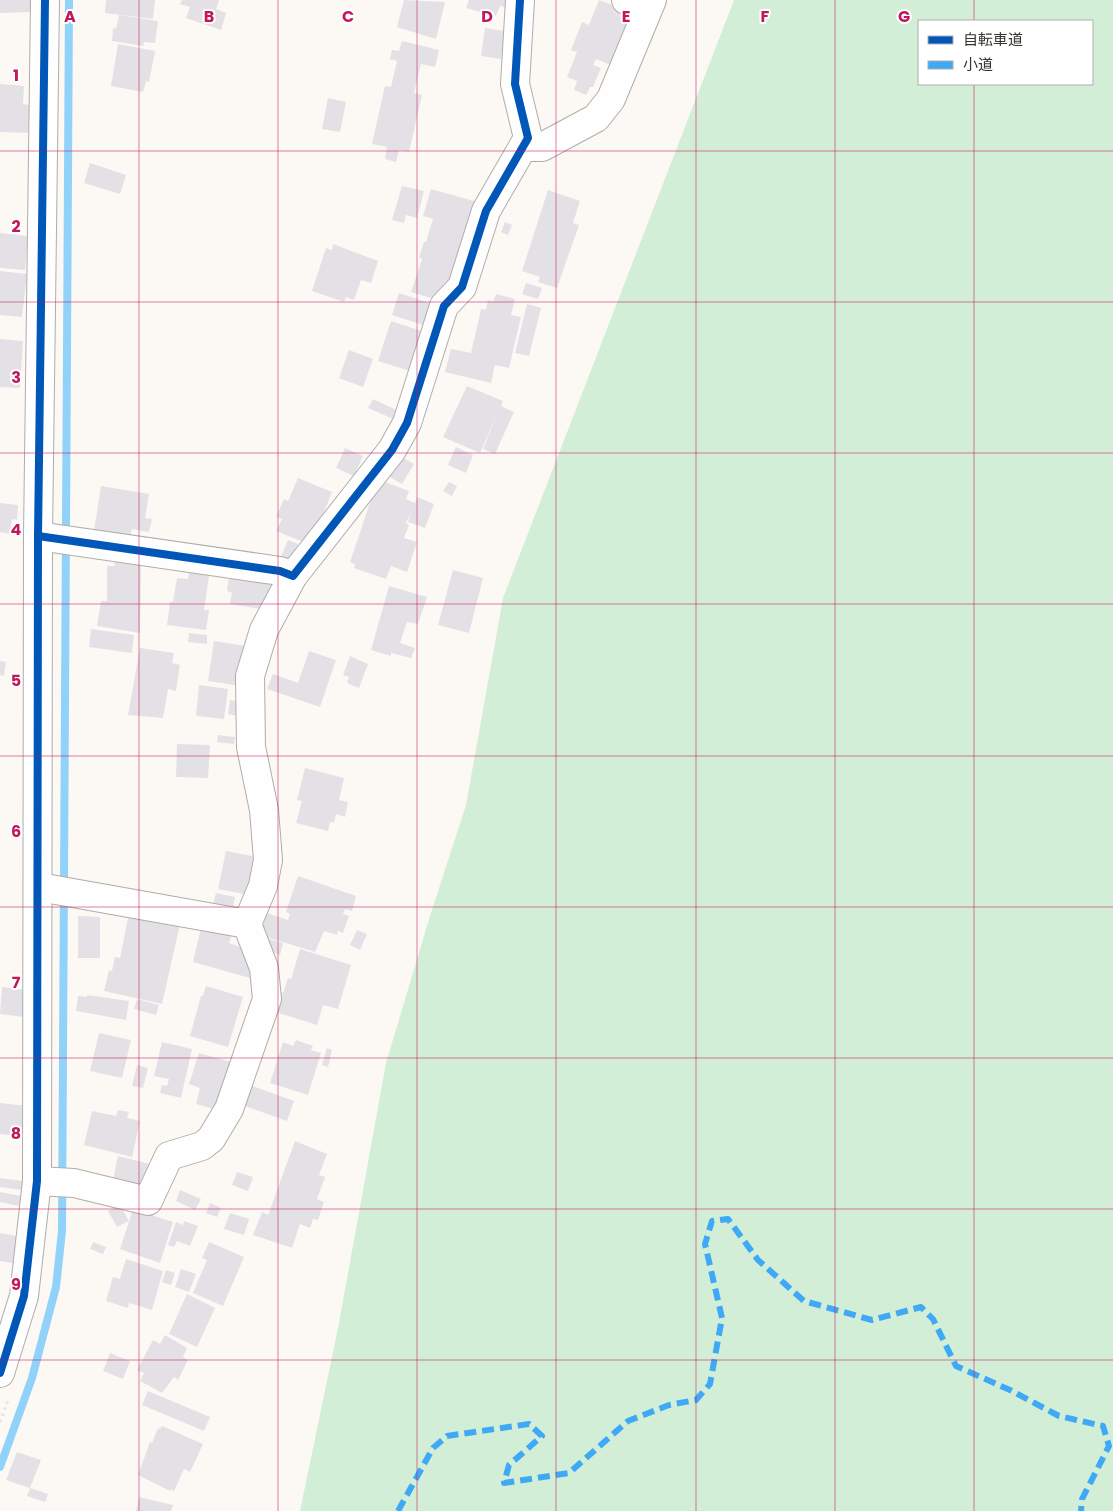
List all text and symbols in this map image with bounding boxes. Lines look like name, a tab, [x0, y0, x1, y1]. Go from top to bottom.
text: A	[64, 5, 76, 28]
text: B	[204, 5, 214, 28]
text: C	[342, 5, 354, 28]
text: D	[481, 5, 493, 28]
text: E	[622, 5, 630, 28]
text: F	[761, 5, 770, 28]
text: G	[898, 5, 910, 28]
legend	[918, 20, 1093, 85]
text: 自転車道	[963, 29, 1023, 50]
text: 小道	[963, 54, 993, 75]
text: 1	[13, 64, 19, 87]
text: 2	[11, 215, 21, 238]
text: 3	[11, 366, 21, 389]
text: 4	[11, 518, 22, 541]
text: 5	[11, 669, 21, 692]
text: 6	[11, 820, 21, 843]
text: 7	[12, 971, 21, 994]
text: 8	[11, 1122, 21, 1145]
text: 9	[11, 1273, 21, 1296]

